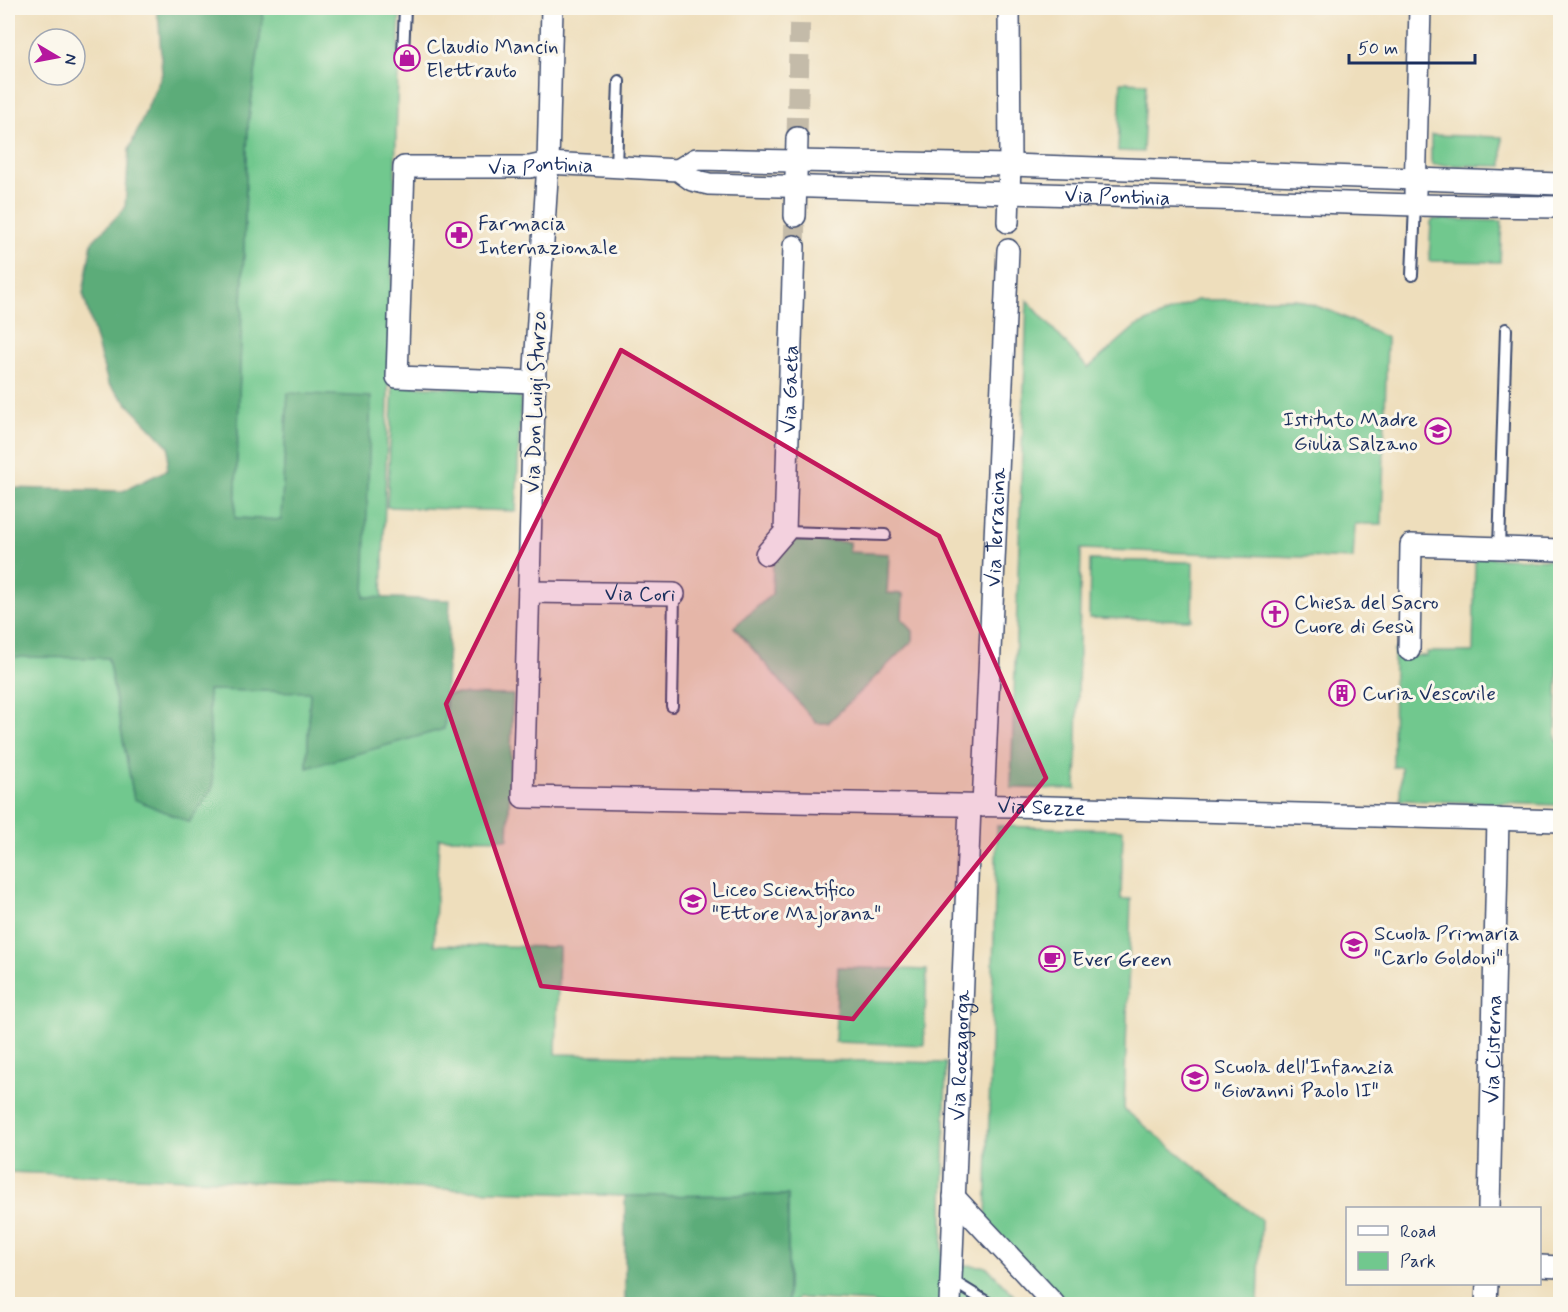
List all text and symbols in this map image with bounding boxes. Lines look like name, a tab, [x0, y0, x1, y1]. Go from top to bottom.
north arrow	[27, 27, 87, 87]
scale bar	[1349, 27, 1475, 65]
place label: Claudio Mancin Elettrauto	[426, 33, 559, 85]
text: 50 m	[1358, 37, 1398, 61]
shop icon: Claudio Mancin Elettrauto	[392, 43, 422, 73]
text: N	[59, 52, 82, 66]
street label: Via Pontinia	[488, 150, 594, 182]
street label: Via Pontinia	[1064, 182, 1171, 213]
place label: Farmacia Internazionale	[478, 210, 618, 262]
pharmacy icon: Farmacia Internazionale	[444, 220, 474, 250]
street label: Via Don Luigi Sturzo	[519, 310, 553, 494]
street label: Via Gaeta	[775, 345, 806, 434]
place label: Istituto Madre Giulia Salzano	[1283, 406, 1418, 458]
school or university icon: Istituto Madre Giulia Salzano	[1423, 416, 1453, 446]
street label: Via Terracina	[980, 467, 1013, 588]
street label: Via Cori	[604, 580, 676, 609]
place label: Chiesa del Sacro Cuore di Gesù	[1294, 589, 1439, 641]
church icon: Chiesa del Sacro Cuore di Gesù	[1260, 599, 1290, 629]
building icon: Curia Vescovile	[1327, 678, 1357, 708]
place label: Curia Vescovile	[1362, 680, 1496, 708]
street label: Via Sezze	[997, 793, 1086, 823]
place label: Liceo Scientifico "Ettore Majorana"	[712, 876, 881, 928]
school or university icon: Liceo Scientifico "Ettore Majorana"	[678, 886, 708, 916]
place label: Scuola Primaria "Carlo Goldoni"	[1374, 920, 1520, 972]
school or university icon: Scuola Primaria "Carlo Goldoni"	[1339, 930, 1369, 960]
cafe icon: Ever Green	[1037, 944, 1067, 974]
place label: Ever Green	[1072, 946, 1172, 974]
street label: Via Roccagorga	[944, 989, 978, 1121]
street label: Via Cisterna	[1478, 994, 1509, 1104]
place label: Scuola dell'Infanzia "Giovanni Paolo II"	[1214, 1053, 1394, 1105]
school or university icon: Scuola dell'Infanzia "Giovanni Paolo II"	[1180, 1063, 1210, 1093]
legend	[1346, 1207, 1541, 1285]
text: Road	[1400, 1220, 1436, 1244]
text: Park	[1400, 1250, 1436, 1274]

